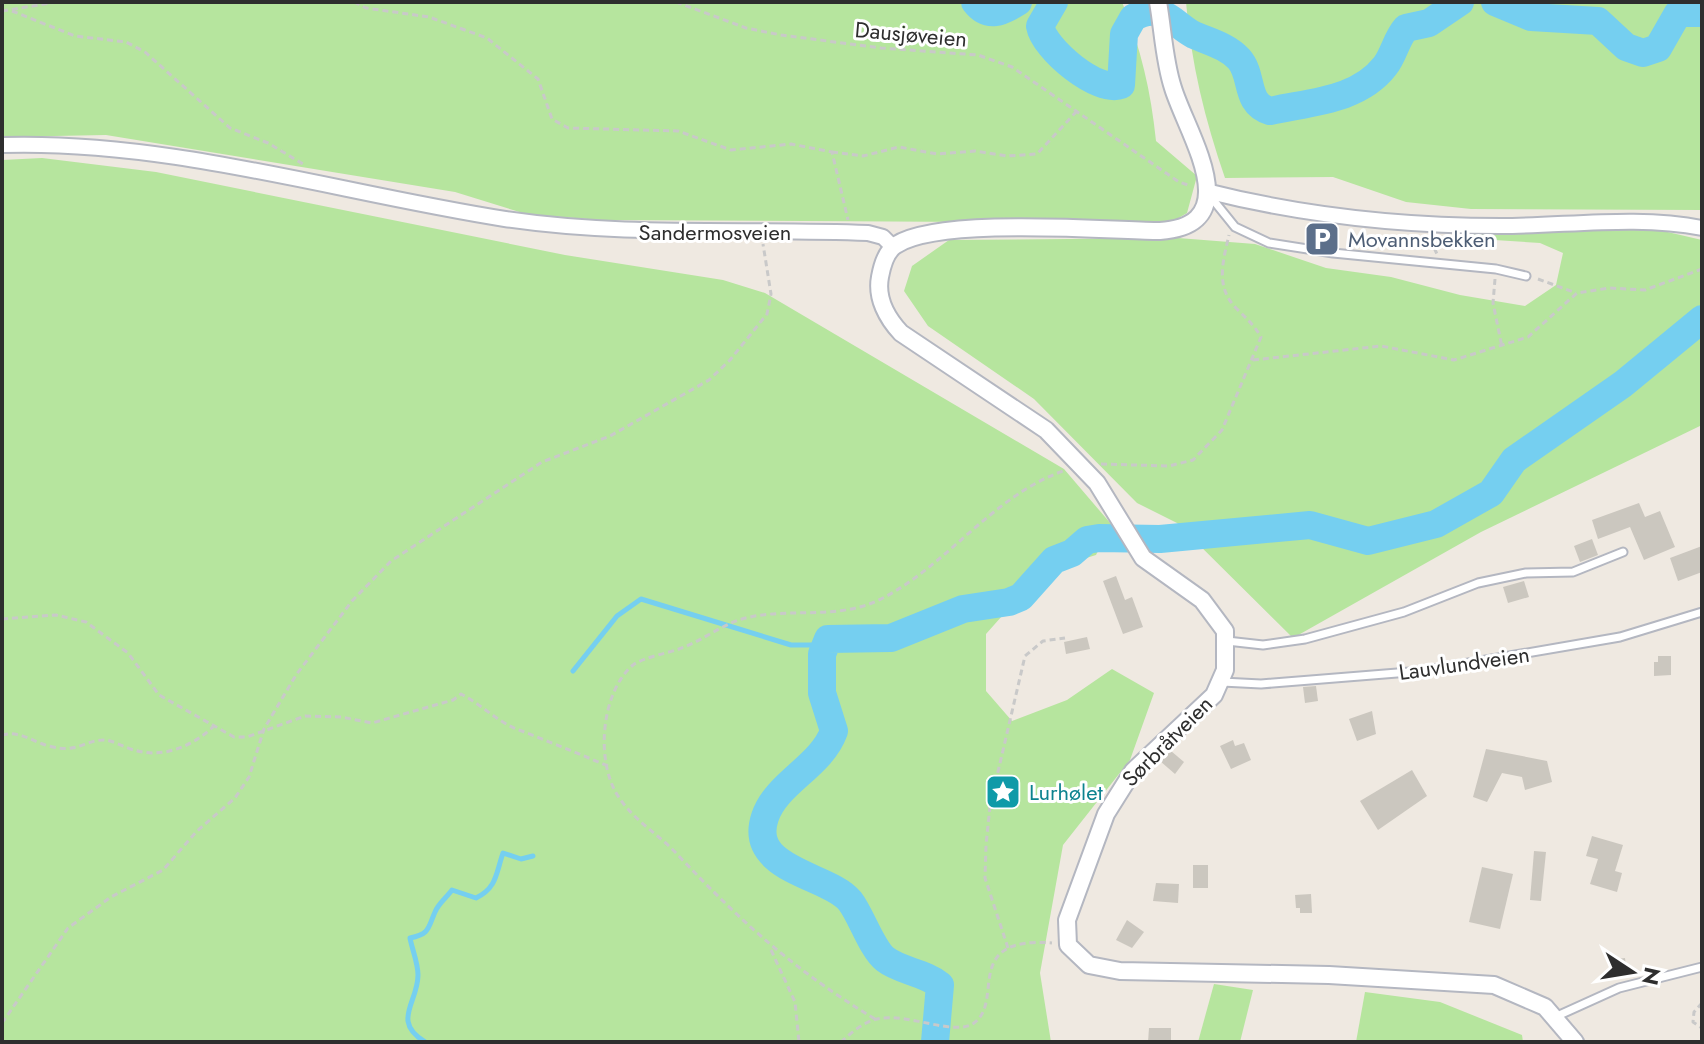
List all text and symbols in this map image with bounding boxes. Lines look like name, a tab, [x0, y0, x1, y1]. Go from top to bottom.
street label: Dausjøveien	[854, 13, 968, 55]
street label: Sandermosveien	[639, 216, 791, 248]
parking icon: Movannsbekken	[1303, 220, 1341, 258]
place label: Movannsbekken	[1348, 223, 1496, 255]
street label: Lauvlundveien	[1397, 638, 1531, 688]
street label: Sørbråtveien	[1114, 688, 1220, 794]
place icon: Lurhølet	[984, 773, 1022, 811]
place label: Lurhølet	[1029, 776, 1104, 808]
north arrow	[1592, 932, 1672, 1012]
text: N	[1634, 964, 1669, 988]

